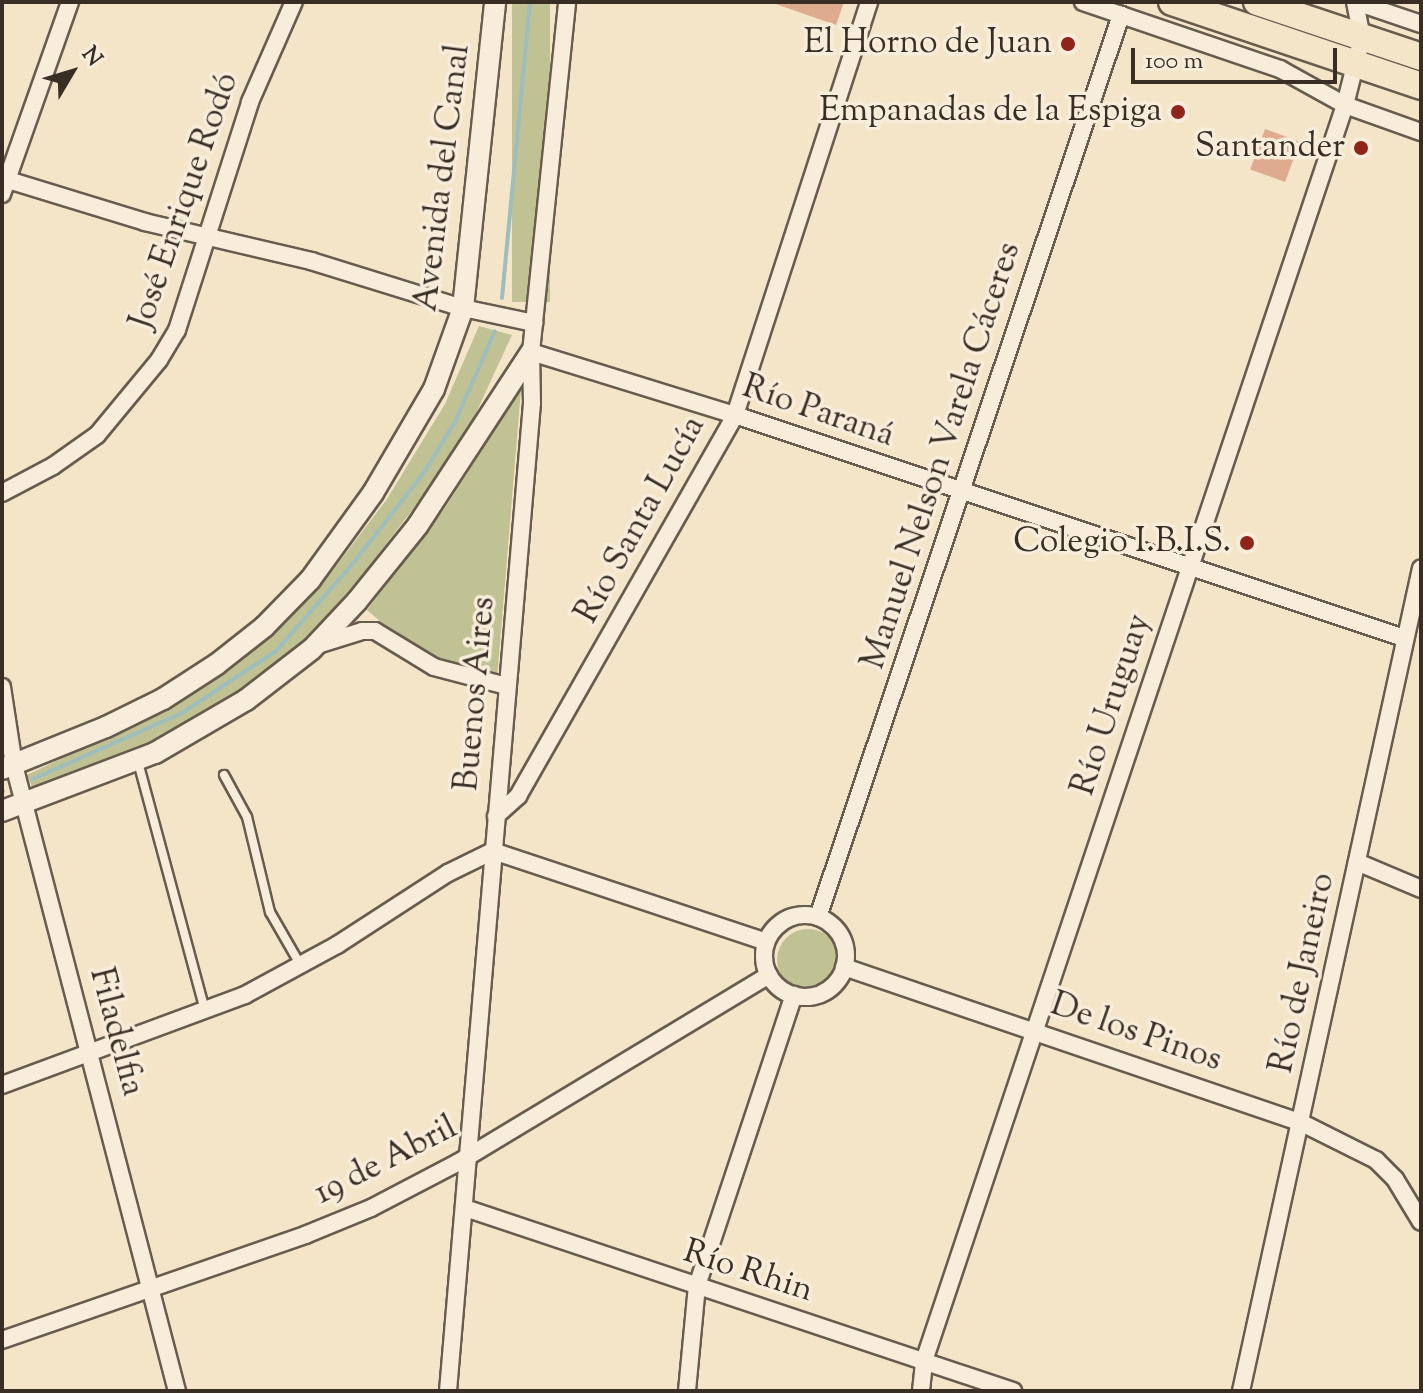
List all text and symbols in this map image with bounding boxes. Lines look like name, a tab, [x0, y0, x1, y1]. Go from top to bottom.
place label: El Horno de Juan	[804, 24, 1052, 64]
north arrow	[32, 32, 112, 112]
scale bar	[1135, 32, 1341, 82]
marker: El Horno de Juan	[1059, 35, 1077, 53]
text: N	[73, 40, 109, 74]
street label: Avenida del Canal	[406, 42, 480, 314]
text: 100 m	[1145, 45, 1203, 79]
street label: José Enrique Rodó	[122, 68, 248, 334]
place label: Empanadas de la Espiga	[819, 92, 1162, 132]
marker: Empanadas de la Espiga	[1169, 103, 1187, 121]
place label: Santander	[1195, 128, 1345, 168]
marker: Santander	[1352, 139, 1370, 157]
street label: Manuel Nelson Varela Cáceres	[854, 237, 1030, 675]
street label: Río Paraná	[737, 367, 899, 457]
street label: Río Santa Lucía	[567, 409, 715, 631]
place label: Colegio I.B.I.S.	[1013, 523, 1231, 563]
marker: Colegio I.B.I.S.	[1238, 534, 1256, 552]
street label: Buenos Aires	[447, 595, 505, 793]
street label: Río Uruguay	[1064, 609, 1160, 801]
street label: Río de Janeiro	[1262, 869, 1344, 1077]
street label: Filadelfia	[79, 964, 153, 1100]
street label: De los Pinos	[1045, 985, 1227, 1081]
street label: 19 de Abril	[308, 1108, 464, 1214]
street label: Río Rhin	[678, 1232, 818, 1312]

